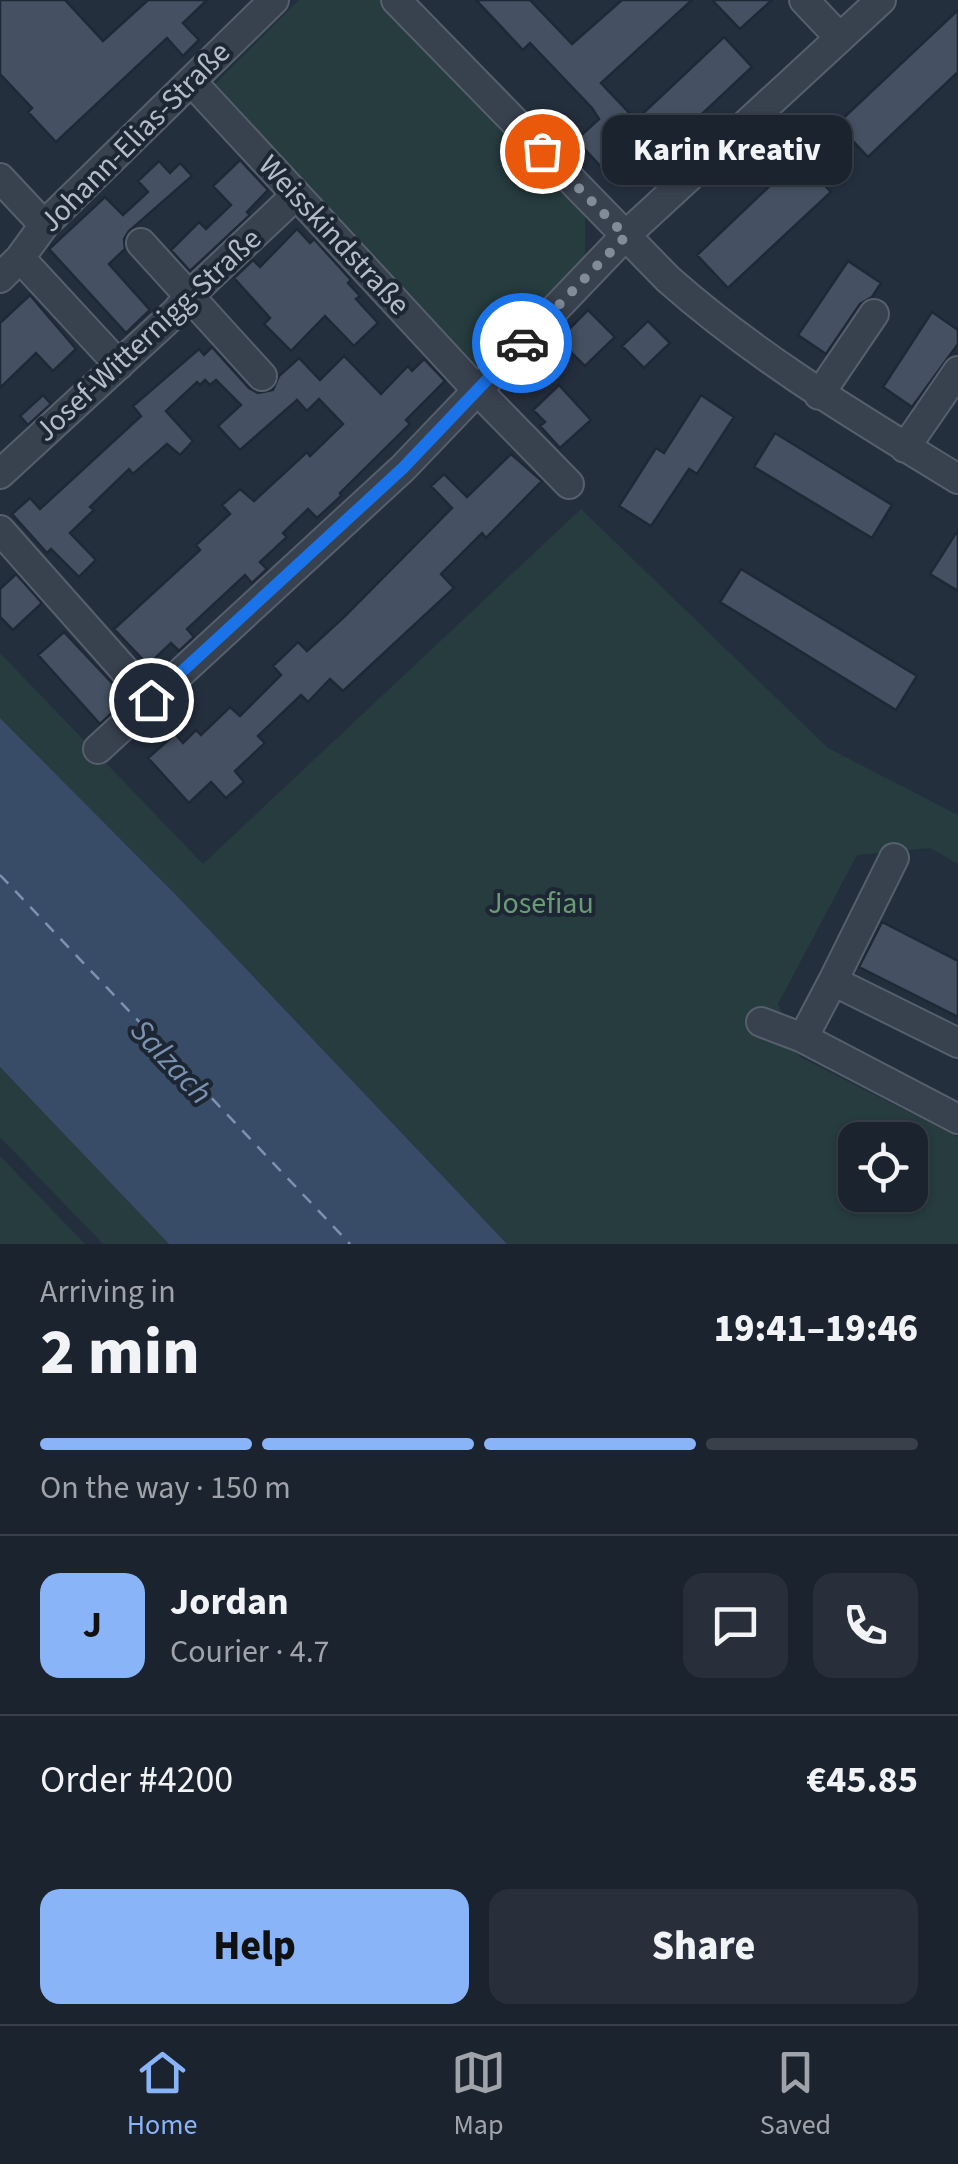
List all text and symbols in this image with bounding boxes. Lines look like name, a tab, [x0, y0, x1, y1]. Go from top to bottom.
street label: Johann-Elias-Straße	[30, 32, 240, 242]
pin	[500, 109, 585, 194]
callout: Karin Kreativ	[602, 116, 852, 186]
icon: bag	[515, 124, 570, 179]
text: Karin Kreativ	[633, 127, 821, 173]
street label: Weisskindstraße	[248, 145, 420, 325]
street label: Josef-Witternigg-Straße	[25, 218, 271, 452]
courier	[472, 293, 572, 393]
icon: car	[495, 316, 550, 371]
pin	[109, 658, 194, 743]
icon: home	[124, 673, 179, 728]
park label: Josefiau	[488, 882, 594, 925]
water label: Salzach	[119, 1009, 223, 1115]
map controls	[838, 1122, 928, 1212]
button: locate	[838, 1122, 928, 1212]
text: Arriving in	[40, 1269, 176, 1315]
text: 19:41–19:46	[714, 1302, 918, 1356]
text: 2 min	[40, 1306, 200, 1399]
text: On the way · 150 m	[40, 1465, 291, 1511]
button: chat	[683, 1573, 788, 1678]
button: phone	[813, 1573, 918, 1678]
text: Jordan	[170, 1575, 289, 1629]
text: J	[83, 1598, 102, 1652]
text: Courier · 4.7	[170, 1629, 330, 1675]
text: Order #4200	[40, 1753, 233, 1807]
text: €45.85	[806, 1753, 918, 1807]
button: Help	[40, 1889, 469, 2004]
button: Share	[489, 1889, 918, 2004]
tab: Home	[127, 2045, 197, 2145]
tab: Map	[451, 2045, 506, 2145]
tab: Saved	[760, 2045, 831, 2145]

